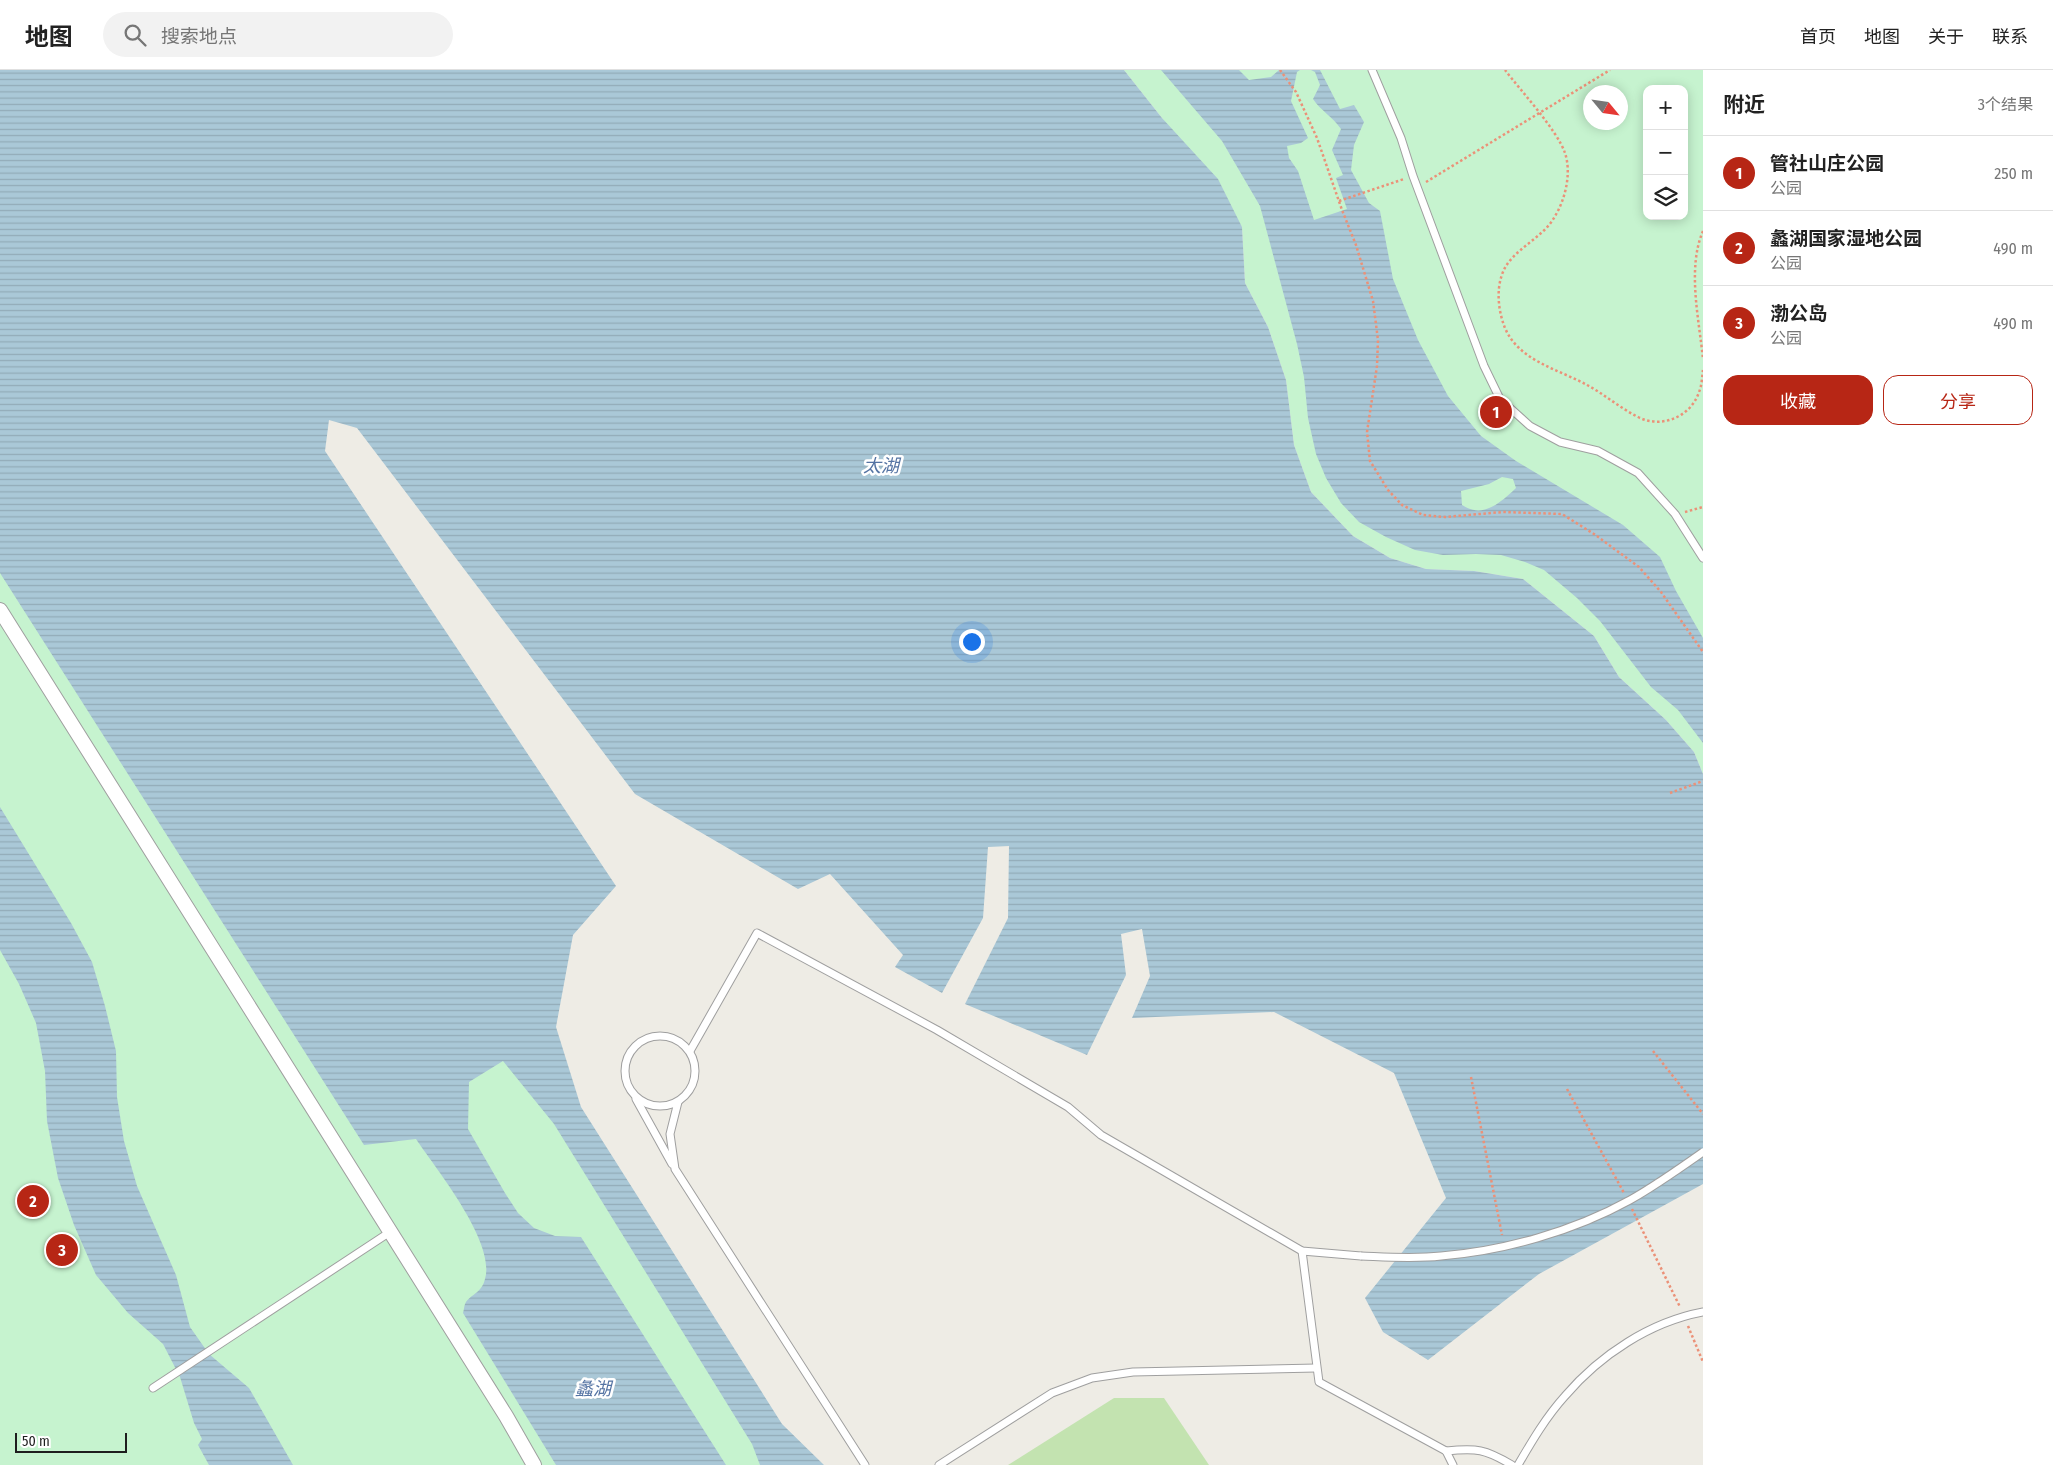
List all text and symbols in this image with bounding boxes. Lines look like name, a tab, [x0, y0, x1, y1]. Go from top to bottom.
search box	[103, 12, 453, 57]
icon: search	[121, 21, 149, 49]
text: 地图	[25, 23, 73, 51]
text: 搜索地点	[161, 25, 237, 48]
text: 首页	[1800, 26, 1836, 48]
text: 地图	[1864, 26, 1900, 48]
text: 关于	[1928, 26, 1964, 48]
text: 联系	[1992, 26, 2028, 48]
north arrow	[1583, 85, 1628, 130]
map controls	[1643, 85, 1688, 220]
button: +	[1643, 85, 1688, 130]
text: 附近	[1723, 92, 1765, 118]
text: 3个结果	[1978, 95, 2033, 114]
button: −	[1643, 130, 1688, 175]
text: 管社山庄公园	[1770, 152, 1884, 175]
text: 1	[1736, 164, 1742, 183]
text: 250 m	[1994, 164, 2033, 183]
button: layers	[1643, 175, 1688, 220]
text: 公园	[1770, 179, 1802, 198]
text: 蠡湖国家湿地公园	[1770, 227, 1922, 250]
text: 2	[1735, 239, 1743, 258]
text: 490 m	[1993, 239, 2033, 258]
text: 公园	[1770, 254, 1802, 273]
text: 渤公岛	[1770, 302, 1827, 325]
text: 3	[1735, 314, 1743, 333]
text: 490 m	[1993, 314, 2033, 333]
text: 公园	[1770, 329, 1802, 348]
button: 收藏	[1723, 375, 1873, 425]
button: 分享	[1883, 375, 2033, 425]
pin: 1	[1480, 393, 1512, 431]
water label: 太湖	[863, 455, 902, 477]
your location	[959, 629, 985, 655]
pin: 2	[17, 1182, 49, 1220]
pin: 3	[46, 1231, 78, 1269]
water label: 蠡湖	[575, 1378, 614, 1400]
scale bar	[15, 1430, 128, 1453]
text: 50 m	[22, 1433, 50, 1450]

